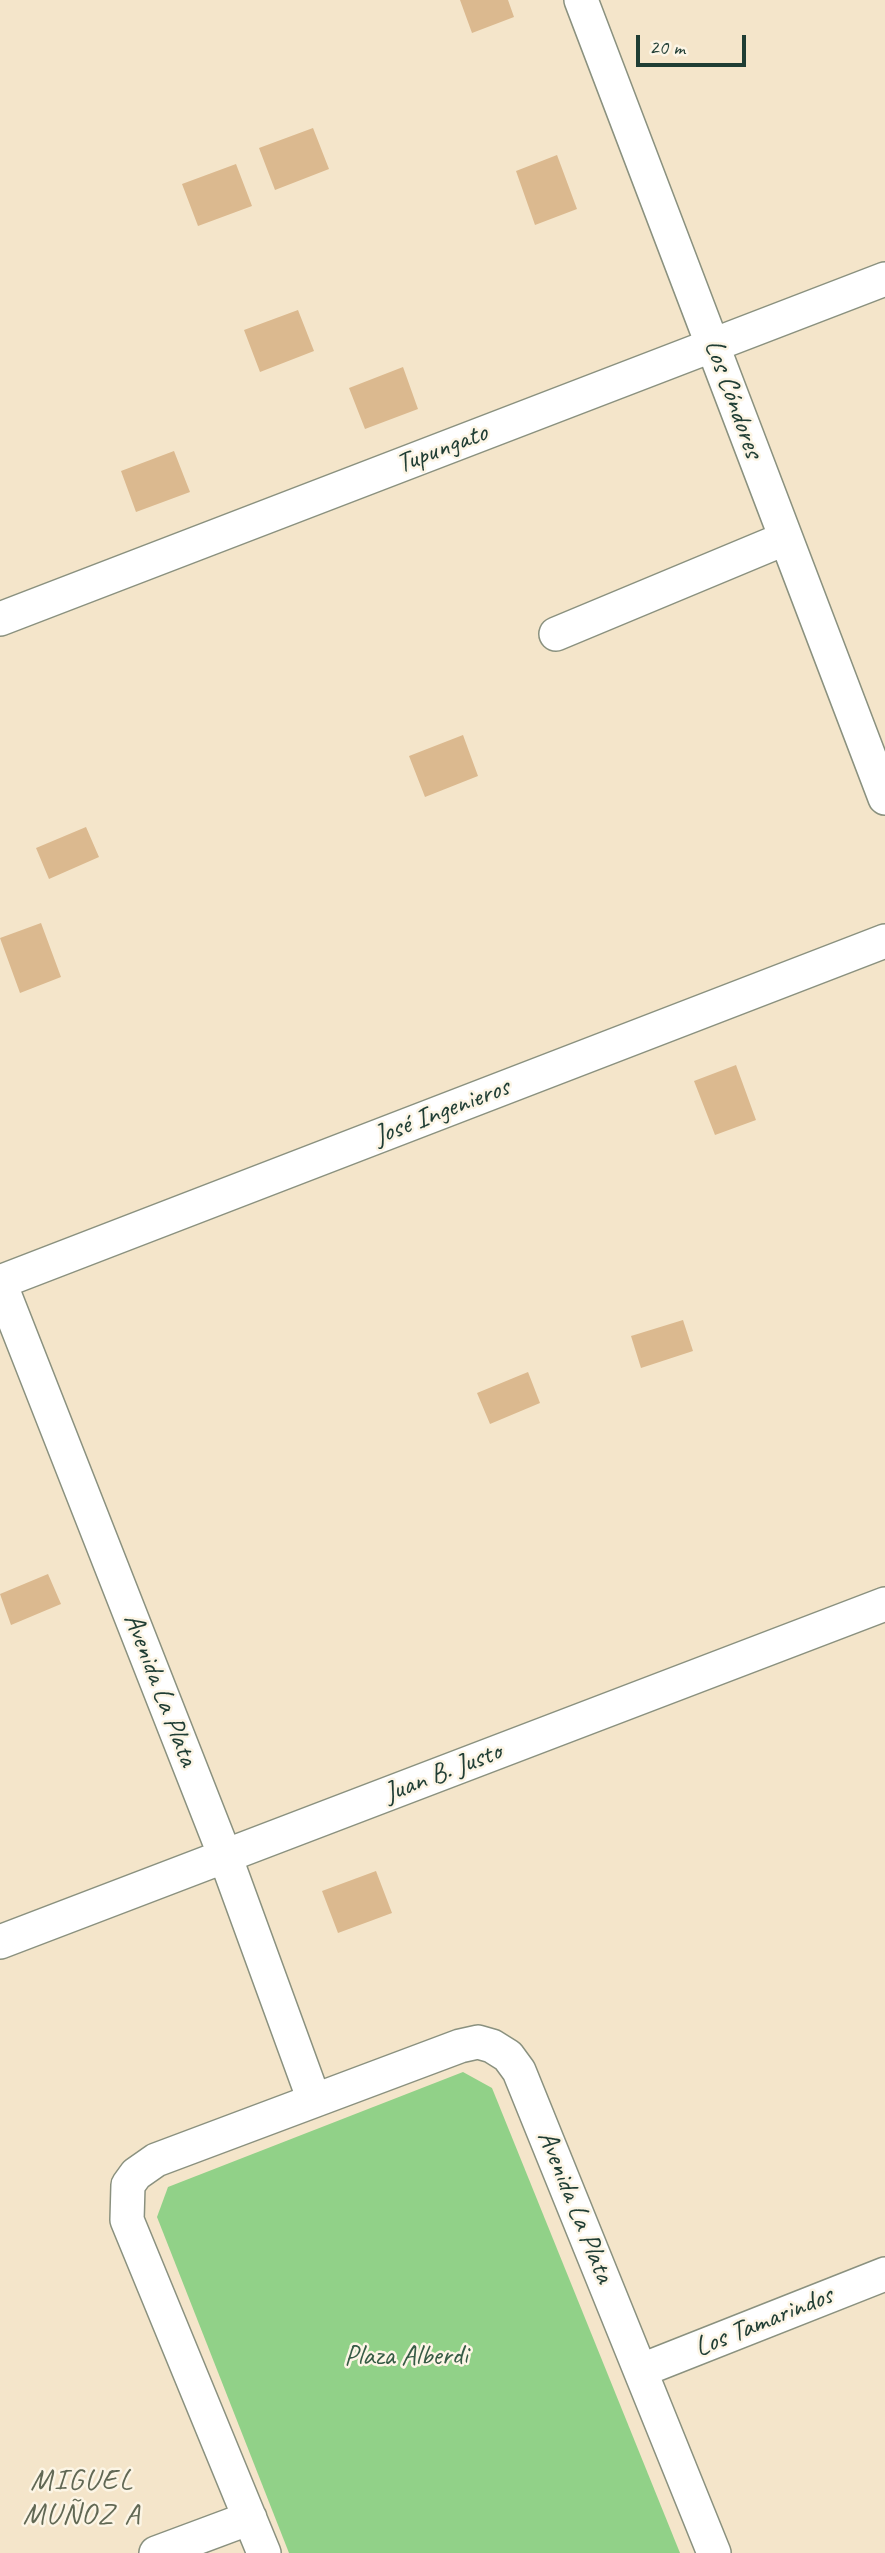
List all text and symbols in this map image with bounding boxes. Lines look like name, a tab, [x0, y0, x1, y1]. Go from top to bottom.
scale bar	[640, 21, 750, 65]
text: 20 m	[649, 34, 685, 60]
street label: Los Cóndores	[696, 335, 770, 463]
street label: Tupungato	[392, 416, 492, 482]
street label: José Ingenieros	[369, 1071, 515, 1153]
street label: Avenida La Plata	[115, 1609, 205, 1771]
street label: Juan B. Justo	[380, 1735, 506, 1811]
street label: Avenida La Plata	[529, 2126, 621, 2288]
street label: Los Tamarindos	[690, 2279, 838, 2365]
park label: Plaza Alberdi	[344, 2340, 468, 2374]
district label: MIGUEL MUÑOZ A	[24, 2463, 140, 2534]

